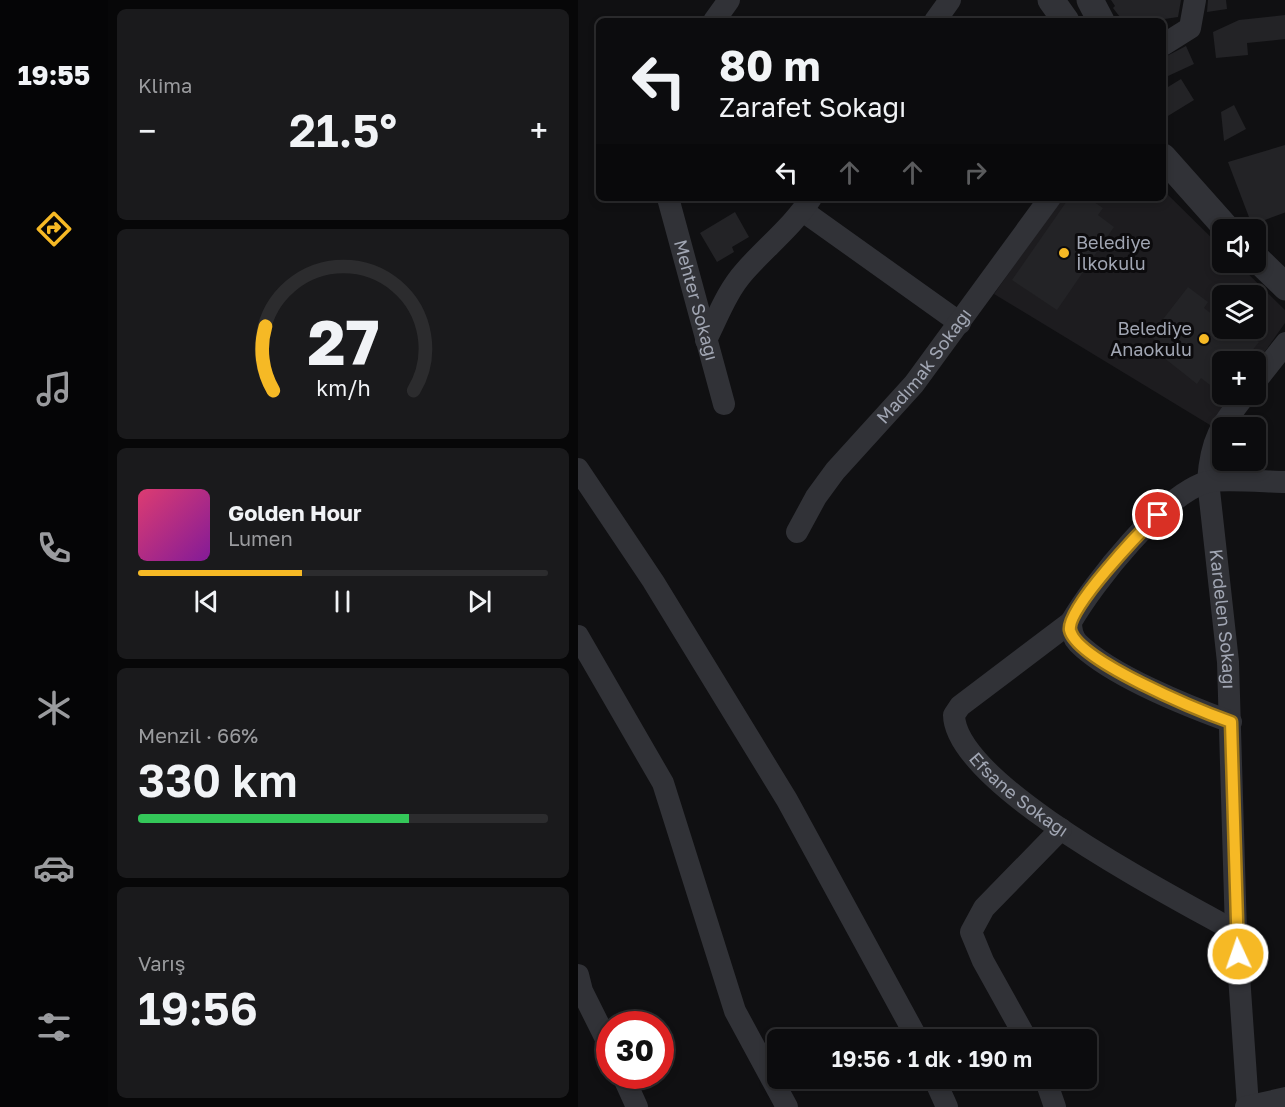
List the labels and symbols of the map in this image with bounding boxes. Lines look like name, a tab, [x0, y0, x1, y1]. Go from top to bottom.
place label: Belediye İlkokulu	[1076, 231, 1151, 274]
street label: Mehter Sokağı	[670, 237, 724, 363]
marker: Belediye İlkokulu	[1057, 246, 1071, 260]
street label: Madımak Sokağı	[872, 304, 976, 428]
place label: Belediye Anaokulu	[1110, 317, 1192, 360]
marker: Belediye Anaokulu	[1197, 332, 1211, 346]
pin	[1132, 489, 1183, 540]
street label: Kardelen Sokağı	[1206, 548, 1241, 690]
street label: Efsane Sokağı	[965, 747, 1073, 841]
position arrow	[1206, 922, 1270, 986]
speed limit sign: 30	[596, 1011, 674, 1089]

